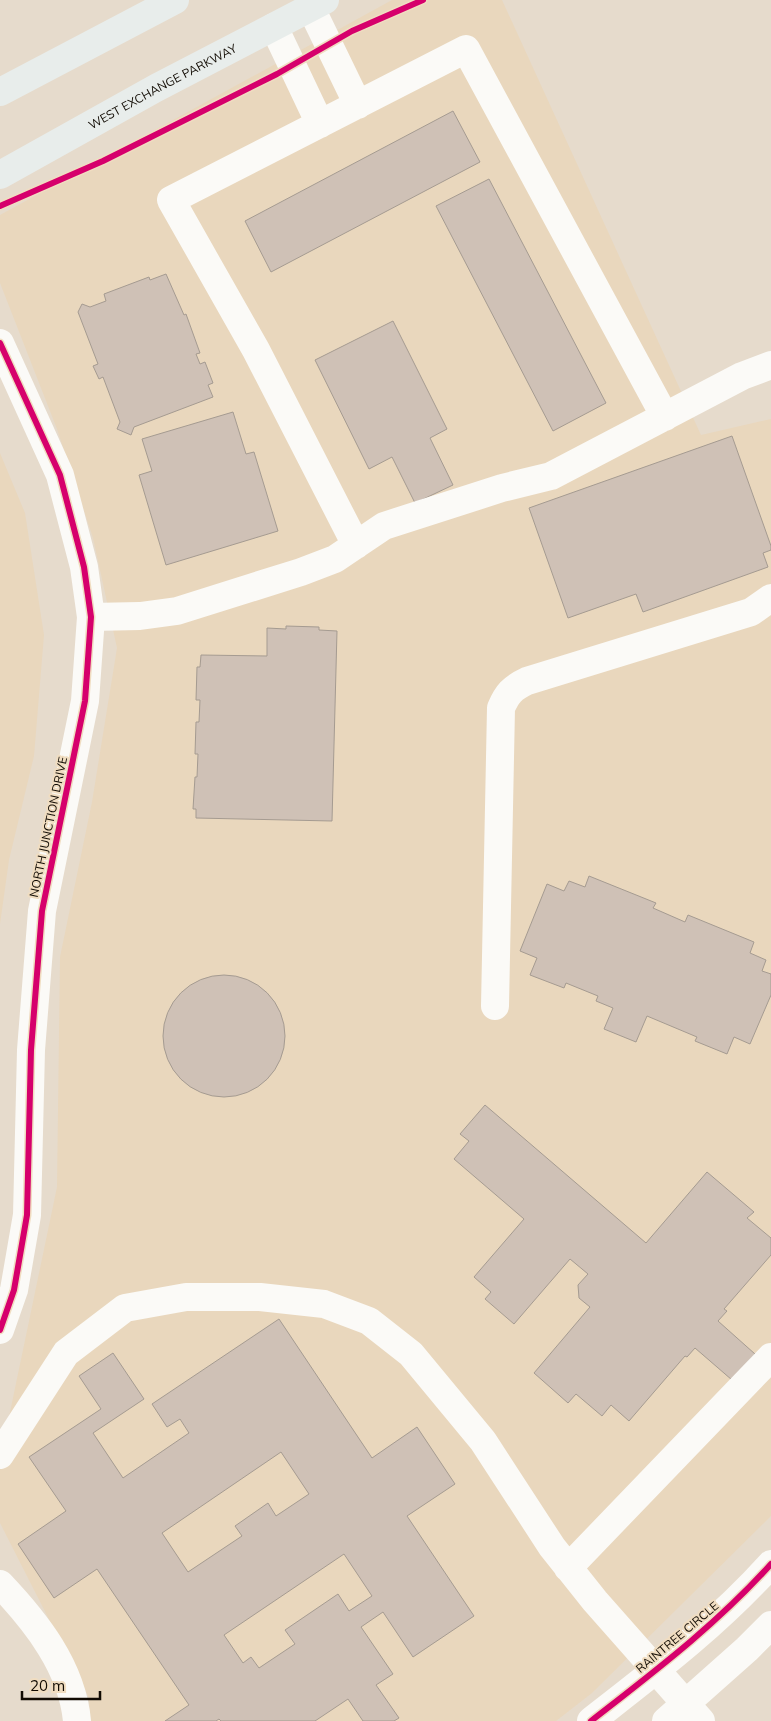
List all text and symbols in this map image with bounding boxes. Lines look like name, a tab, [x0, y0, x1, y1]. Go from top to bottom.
street label: WEST EXCHANGE PARKWAY	[85, 40, 239, 132]
street label: NORTH JUNCTION DRIVE	[26, 755, 70, 899]
street label: RAINTREE CIRCLE	[633, 1598, 721, 1676]
scale bar	[22, 1668, 100, 1700]
text: 20 m	[30, 1676, 65, 1695]

